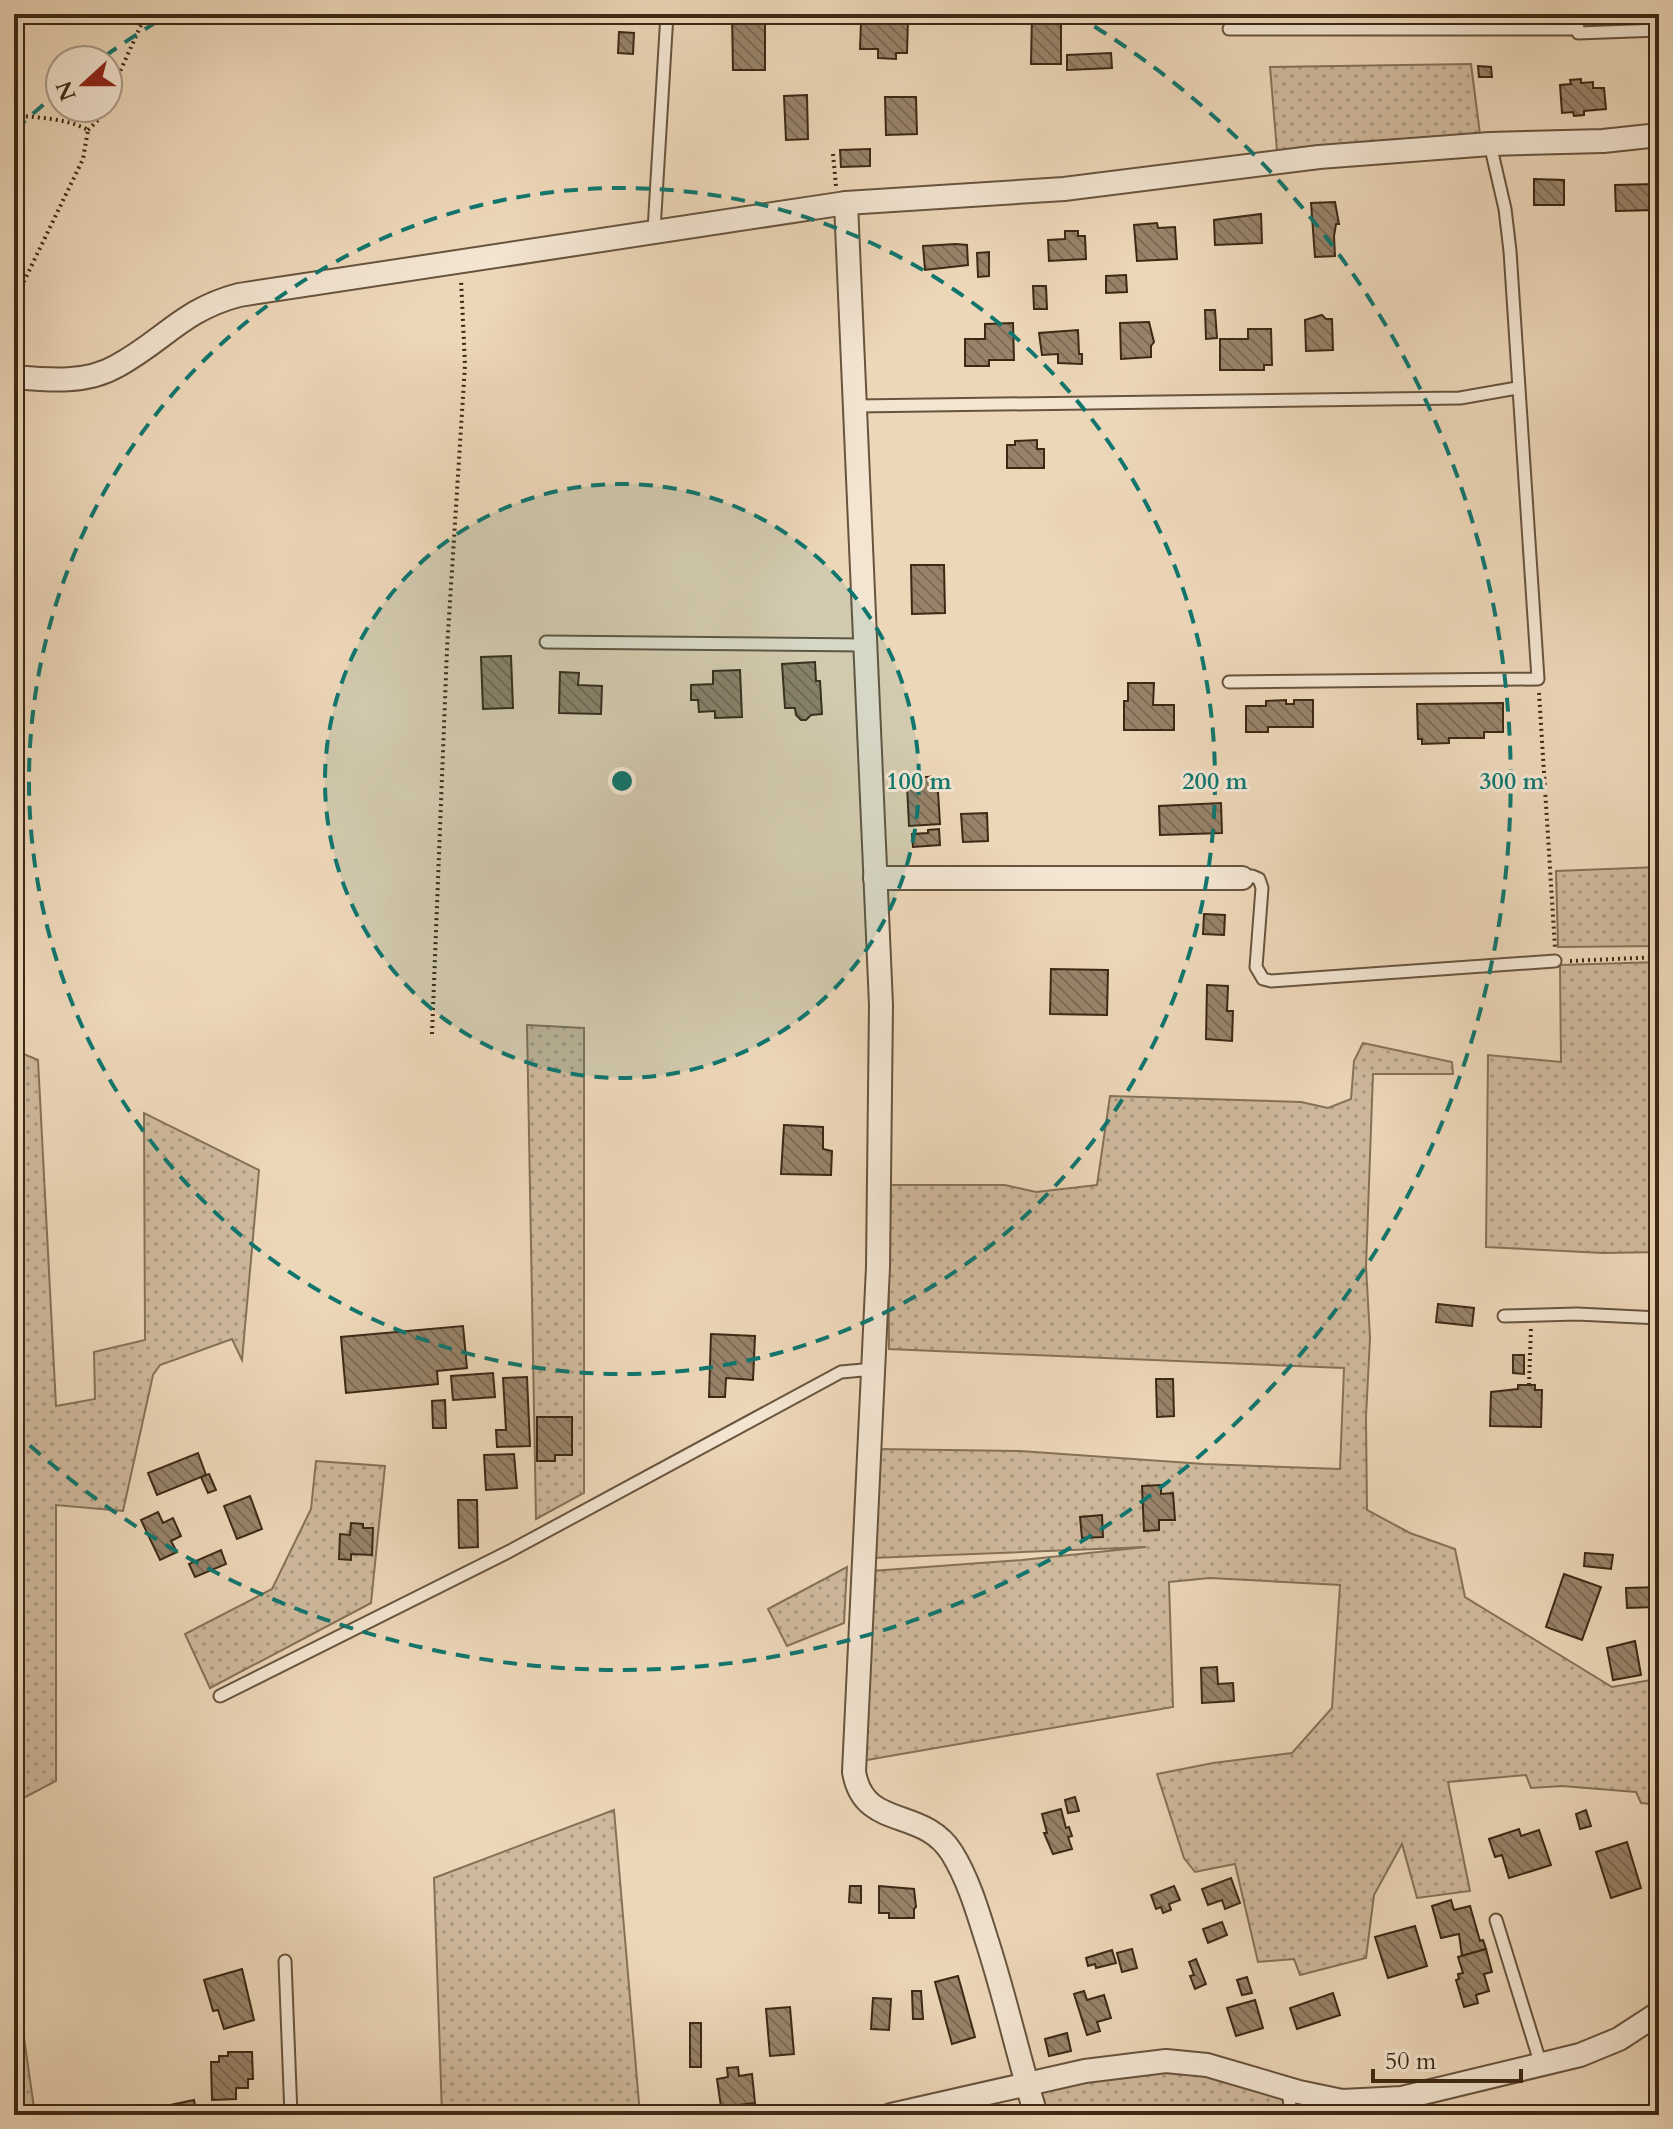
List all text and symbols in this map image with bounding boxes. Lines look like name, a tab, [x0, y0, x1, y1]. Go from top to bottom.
north arrow	[44, 44, 124, 124]
text: N	[49, 77, 84, 105]
text: 100 m	[886, 765, 953, 798]
text: 200 m	[1182, 765, 1249, 798]
text: 300 m	[1479, 765, 1546, 798]
centre of rings	[608, 767, 636, 795]
scale bar	[1373, 2033, 1521, 2083]
text: 50 m	[1385, 2045, 1437, 2078]

